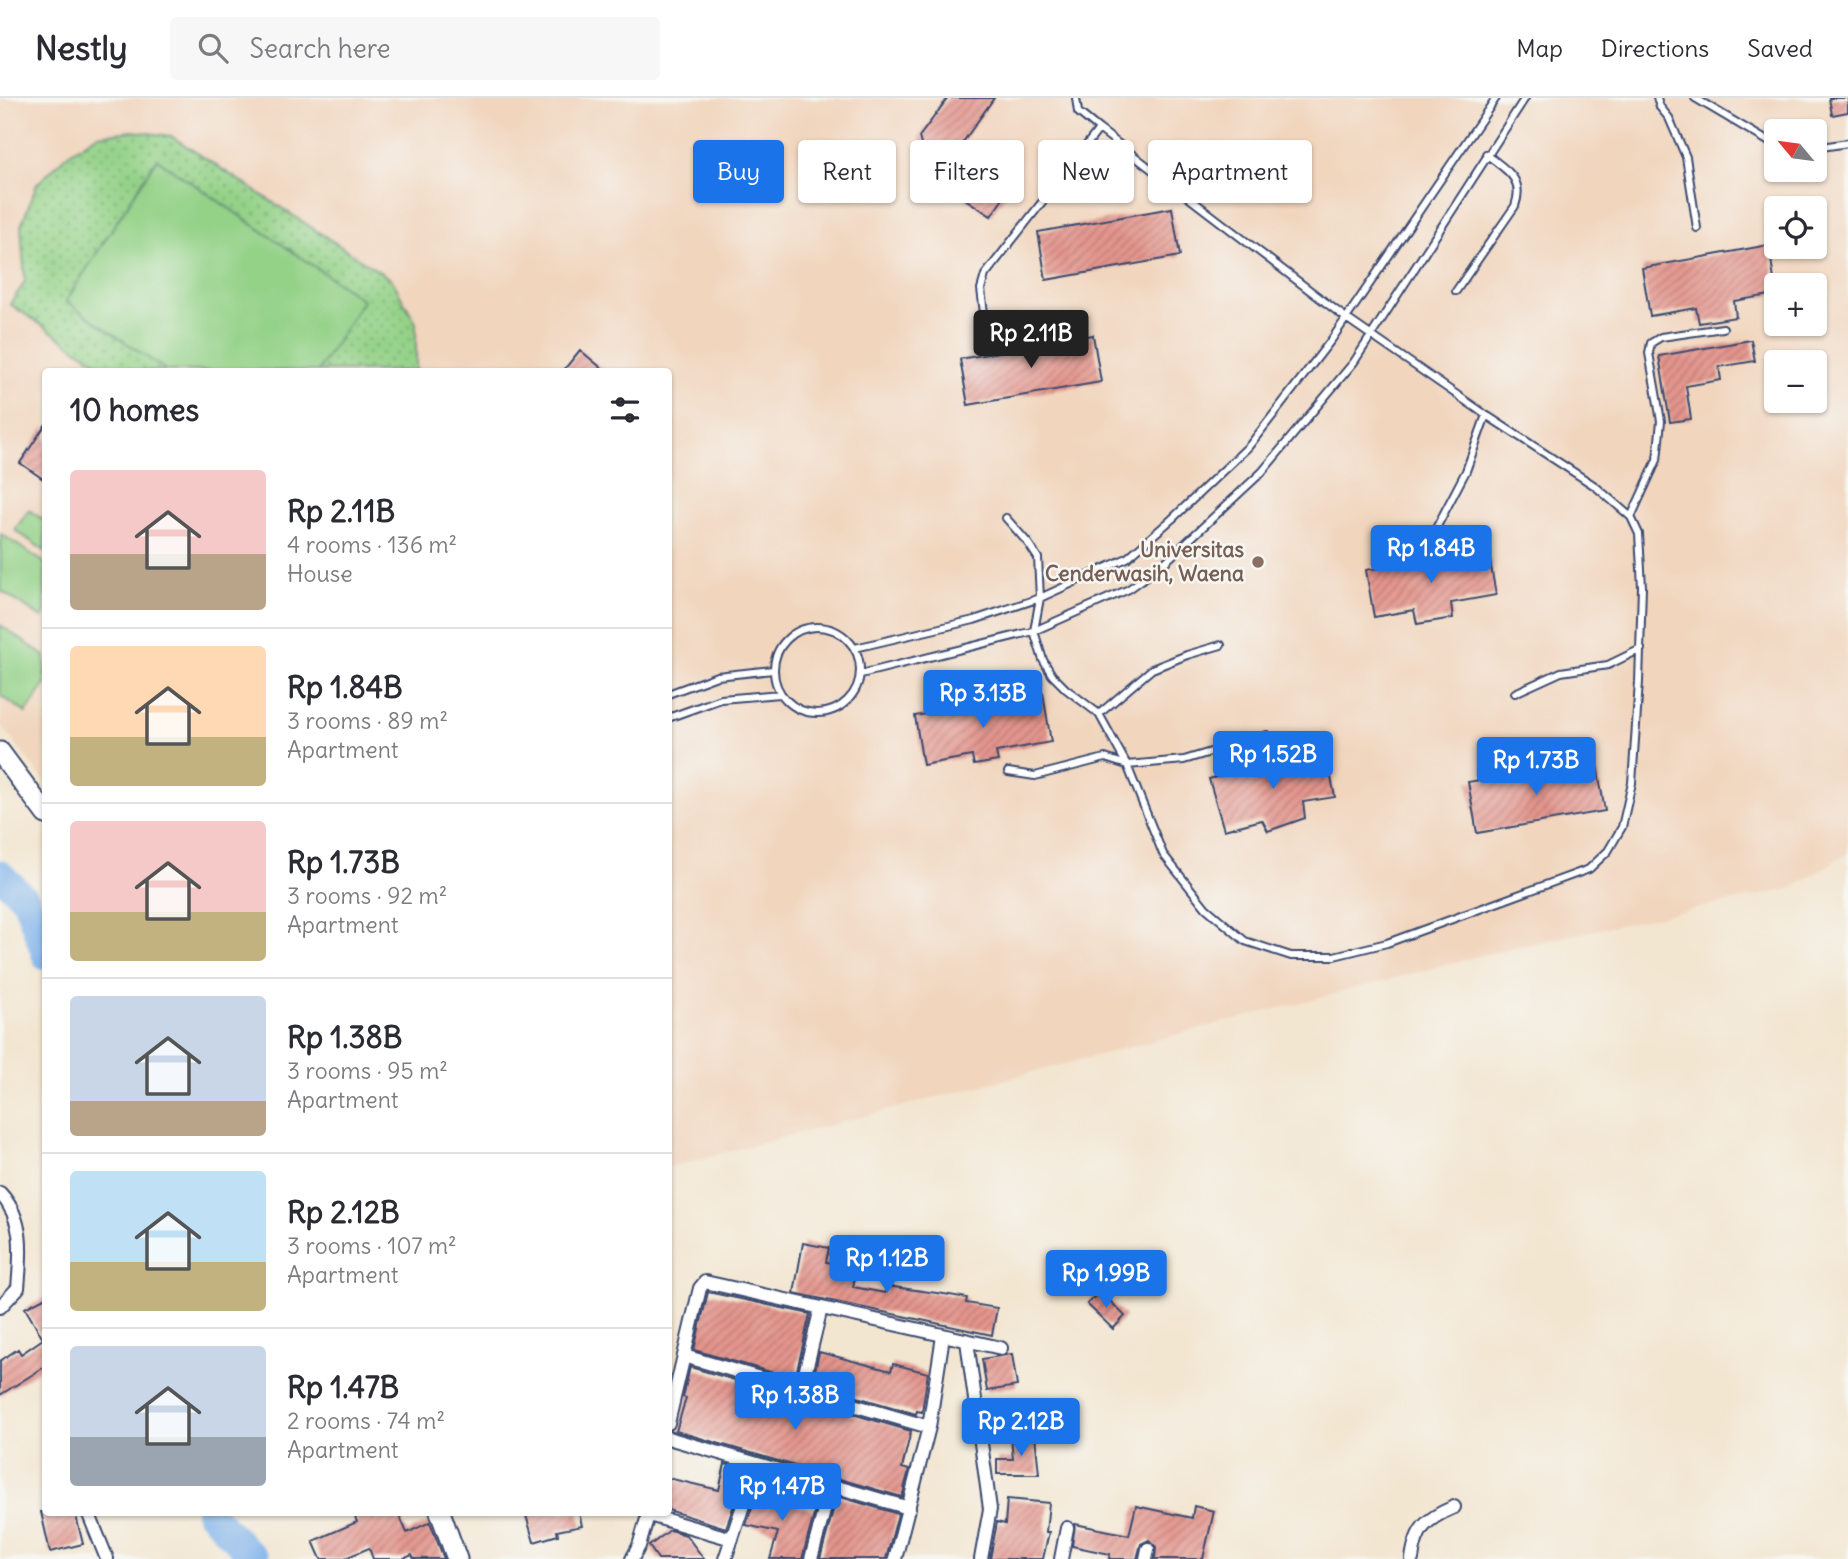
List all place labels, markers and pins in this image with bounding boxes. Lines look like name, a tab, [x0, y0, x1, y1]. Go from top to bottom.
pin: Rp 2.11B	[959, 310, 1103, 370]
pin: Rp 1.84B	[1359, 526, 1503, 585]
place label: Universitas Cenderwasih, Waena	[1045, 536, 1244, 587]
marker: Universitas Cenderwasih, Waena	[1250, 554, 1266, 570]
pin: Rp 3.13B	[911, 670, 1055, 730]
pin: Rp 1.52B	[1201, 732, 1345, 791]
pin: Rp 1.73B	[1464, 738, 1608, 797]
pin: Rp 1.12B	[815, 1236, 959, 1295]
pin: Rp 1.99B	[1034, 1250, 1178, 1310]
pin: Rp 1.38B	[723, 1372, 867, 1432]
pin: Rp 2.12B	[949, 1398, 1093, 1458]
pin: Rp 1.47B	[710, 1464, 854, 1523]

